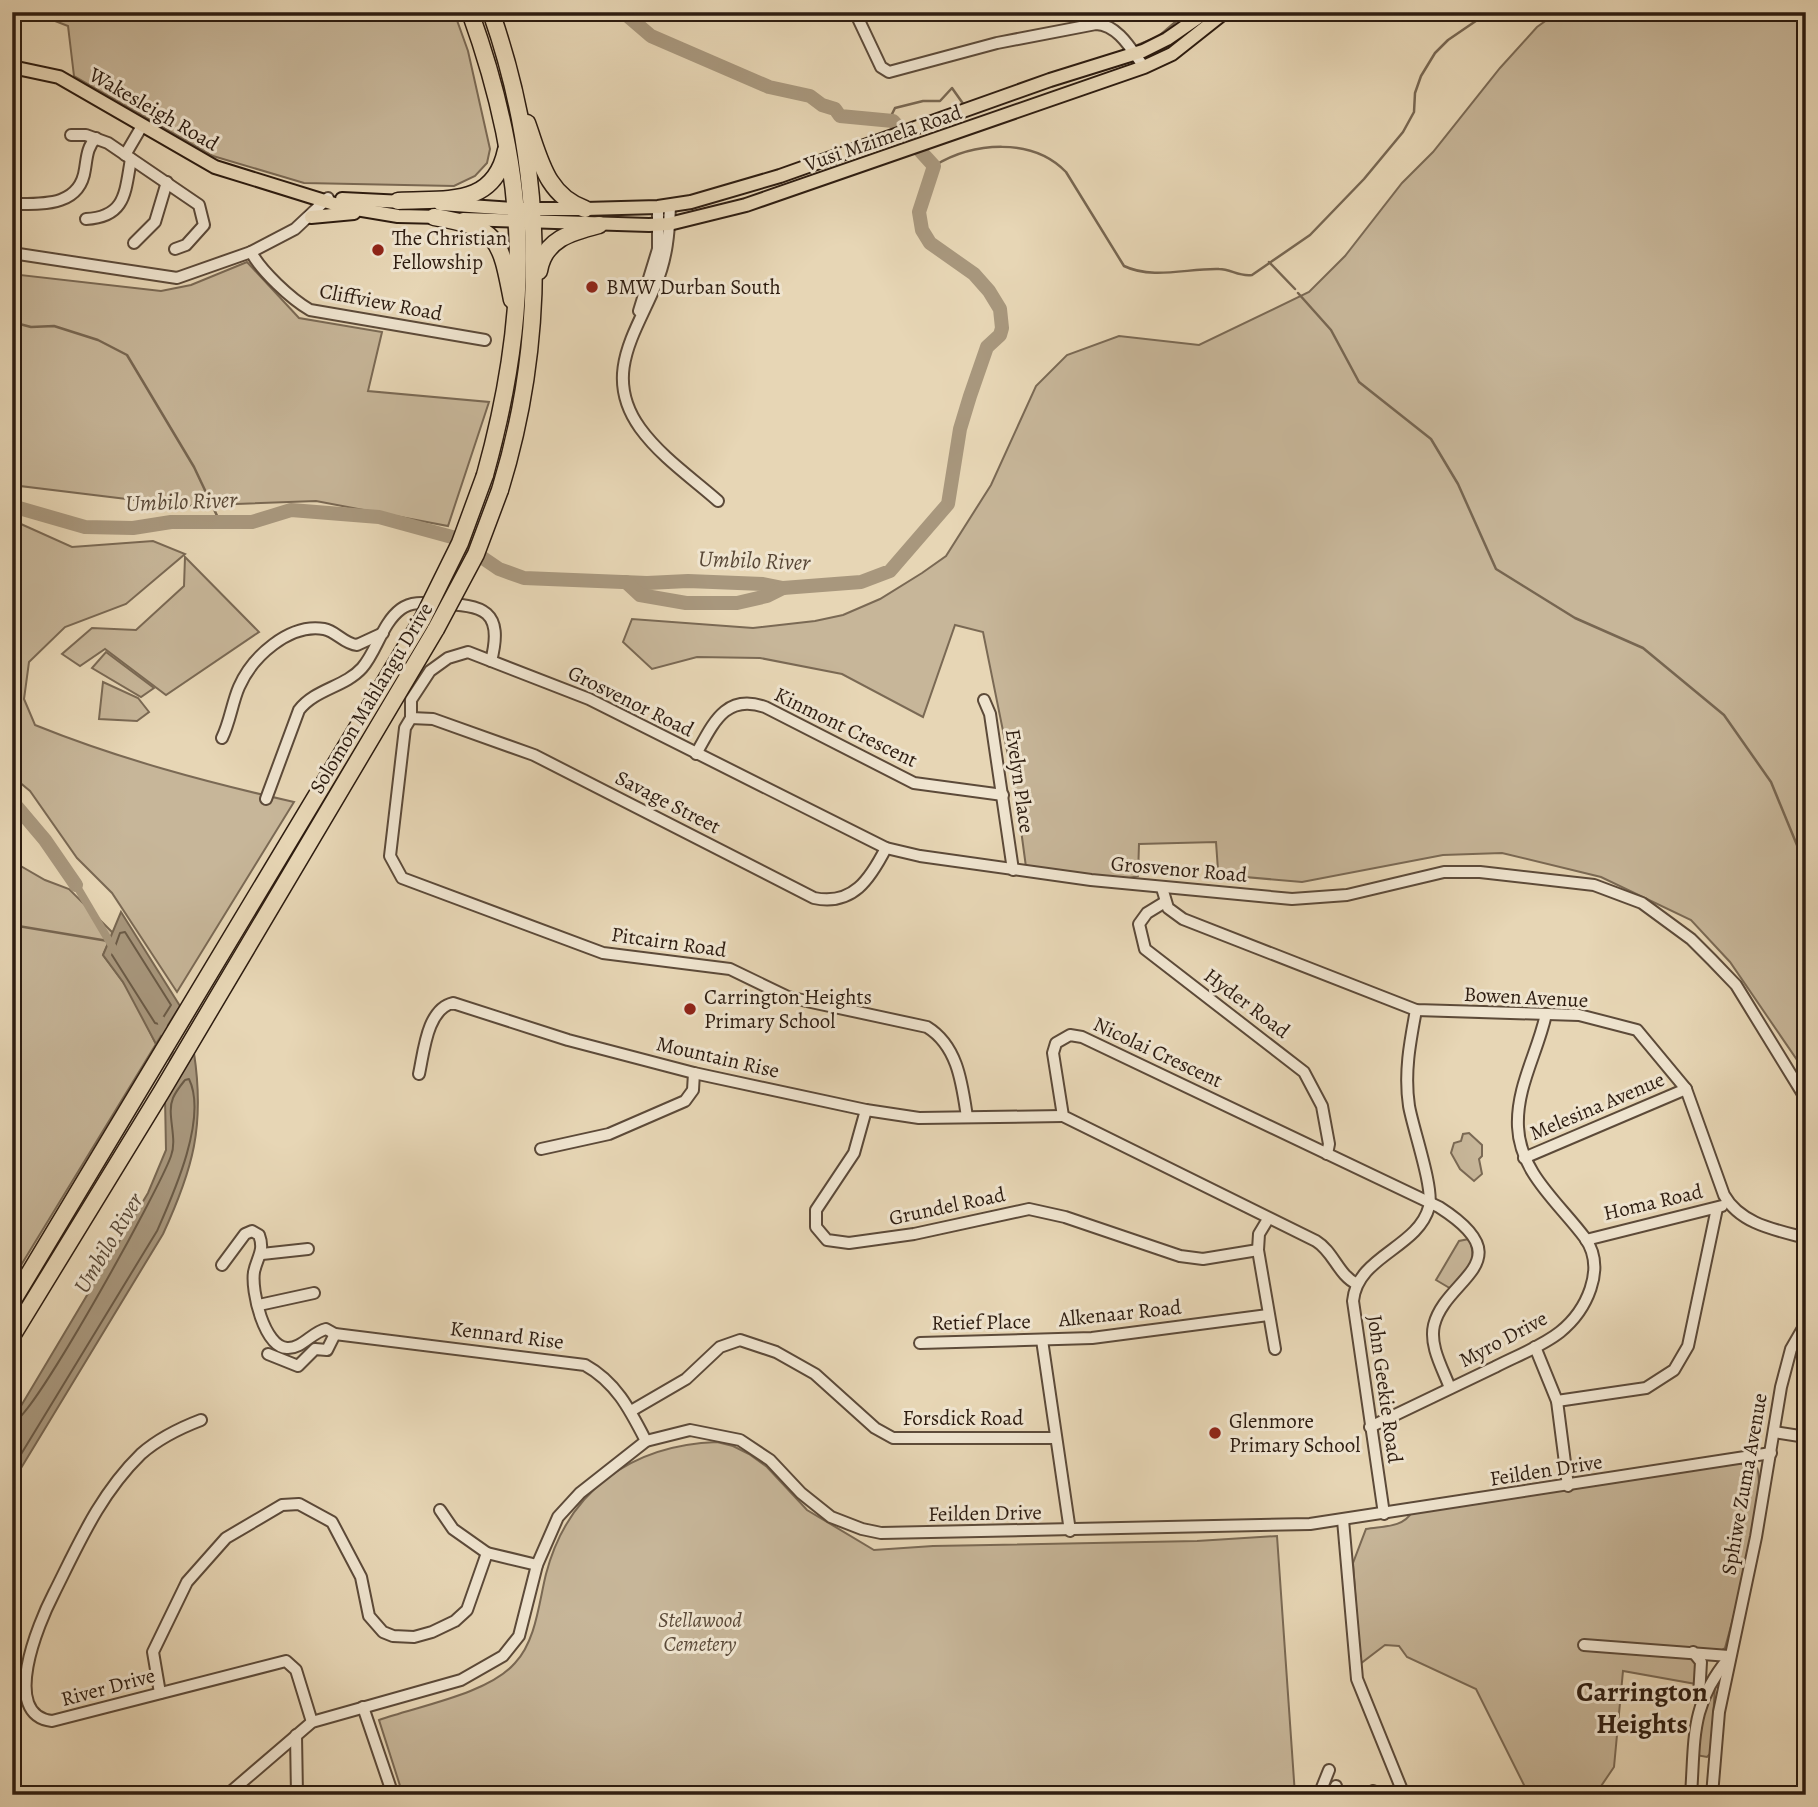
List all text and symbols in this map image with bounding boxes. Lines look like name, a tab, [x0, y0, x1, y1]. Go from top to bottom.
street label: Wakesleigh Road	[83, 60, 225, 158]
street label: Vusi Mzimela Road	[800, 98, 966, 178]
place label: The Christian Fellowship	[392, 224, 507, 276]
marker: The Christian Fellowship	[370, 242, 386, 258]
place label: BMW Durban South	[606, 273, 781, 301]
street label: Cliffview Road	[317, 276, 446, 328]
marker: BMW Durban South	[584, 279, 600, 295]
water label: Umbilo River	[125, 484, 238, 519]
water label: Umbilo River	[698, 543, 811, 578]
street label: Solomon Mahlangu Drive	[303, 597, 439, 799]
street label: Grosvenor Road	[563, 658, 699, 744]
street label: Kinmont Crescent	[770, 680, 922, 774]
street label: Evelyn Place	[999, 727, 1041, 835]
street label: Savage Street	[611, 764, 725, 841]
street label: Grosvenor Road	[1110, 849, 1249, 889]
street label: Pitcairn Road	[610, 920, 729, 964]
street label: Hyder Road	[1198, 961, 1296, 1045]
street label: Bowen Avenue	[1463, 980, 1589, 1014]
place label: Carrington Heights Primary School	[704, 983, 872, 1035]
marker: Carrington Heights Primary School	[682, 1001, 698, 1017]
street label: Nicolai Crescent	[1089, 1010, 1227, 1094]
street label: Mountain Rise	[654, 1029, 782, 1085]
street label: Melesina Avenue	[1525, 1065, 1669, 1147]
street label: Homa Road	[1601, 1177, 1706, 1227]
street label: Grundel Road	[886, 1180, 1008, 1232]
water label: Umbilo River	[66, 1186, 151, 1299]
street label: Alkenaar Road	[1056, 1293, 1184, 1333]
street label: Myro Drive	[1454, 1304, 1552, 1374]
street label: Retief Place	[931, 1307, 1031, 1337]
street label: John Geekie Road	[1361, 1313, 1409, 1466]
street label: Kennard Rise	[449, 1314, 565, 1356]
street label: Sphiwe Zuma Avenue	[1714, 1391, 1774, 1577]
street label: Forsdick Road	[902, 1404, 1024, 1432]
place label: Glenmore Primary School	[1229, 1407, 1360, 1459]
marker: Glenmore Primary School	[1207, 1425, 1223, 1441]
street label: Feilden Drive	[1488, 1447, 1604, 1493]
street label: Feilden Drive	[928, 1498, 1042, 1528]
park label: Stellawood Cemetery	[658, 1606, 742, 1658]
street label: River Drive	[58, 1661, 158, 1713]
district label: Carrington Heights	[1576, 1673, 1708, 1743]

